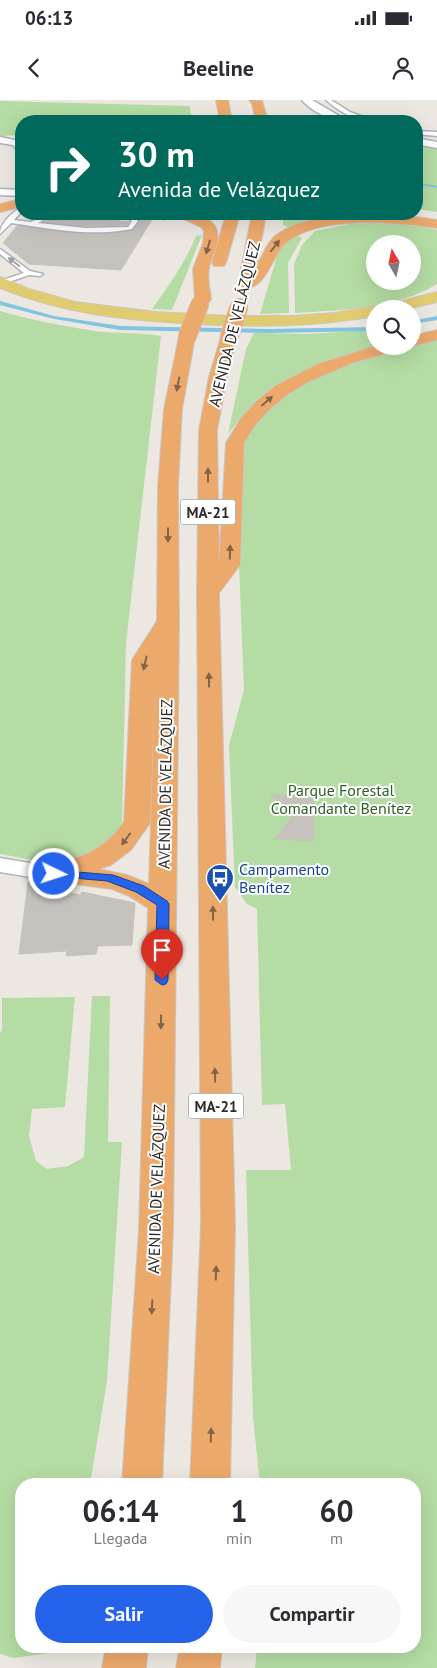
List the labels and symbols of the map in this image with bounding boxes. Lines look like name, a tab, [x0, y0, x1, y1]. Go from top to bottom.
north arrow	[366, 235, 421, 290]
street label: AVENIDA DE VELÁZQUEZ	[204, 239, 264, 409]
one-way arrow	[204, 240, 212, 255]
one-way arrow	[270, 240, 281, 253]
one-way arrow	[8, 257, 21, 268]
one-way arrow	[173, 377, 181, 393]
one-way arrow	[261, 396, 273, 407]
one-way arrow	[204, 466, 212, 482]
road number: MA-21	[180, 500, 236, 524]
one-way arrow	[164, 527, 172, 543]
one-way arrow	[226, 544, 234, 560]
one-way arrow	[141, 655, 149, 671]
one-way arrow	[205, 671, 213, 687]
street label: AVENIDA DE VELÁZQUEZ	[154, 699, 176, 869]
park label: Parque Forestal Comandante Benítez	[271, 780, 411, 818]
one-way arrow	[120, 832, 131, 845]
position arrow	[27, 847, 79, 899]
place label: Campamento Benítez	[239, 859, 329, 897]
bus stop icon: Campamento Benítez	[205, 863, 235, 902]
one-way arrow	[209, 904, 217, 920]
pin	[141, 929, 183, 980]
one-way arrow	[156, 1015, 164, 1031]
one-way arrow	[211, 1067, 219, 1083]
road number: MA-21	[188, 1094, 244, 1118]
street label: AVENIDA DE VELÁZQUEZ	[143, 1104, 169, 1274]
one-way arrow	[213, 1264, 221, 1280]
one-way arrow	[147, 1300, 155, 1316]
one-way arrow	[208, 1427, 216, 1443]

